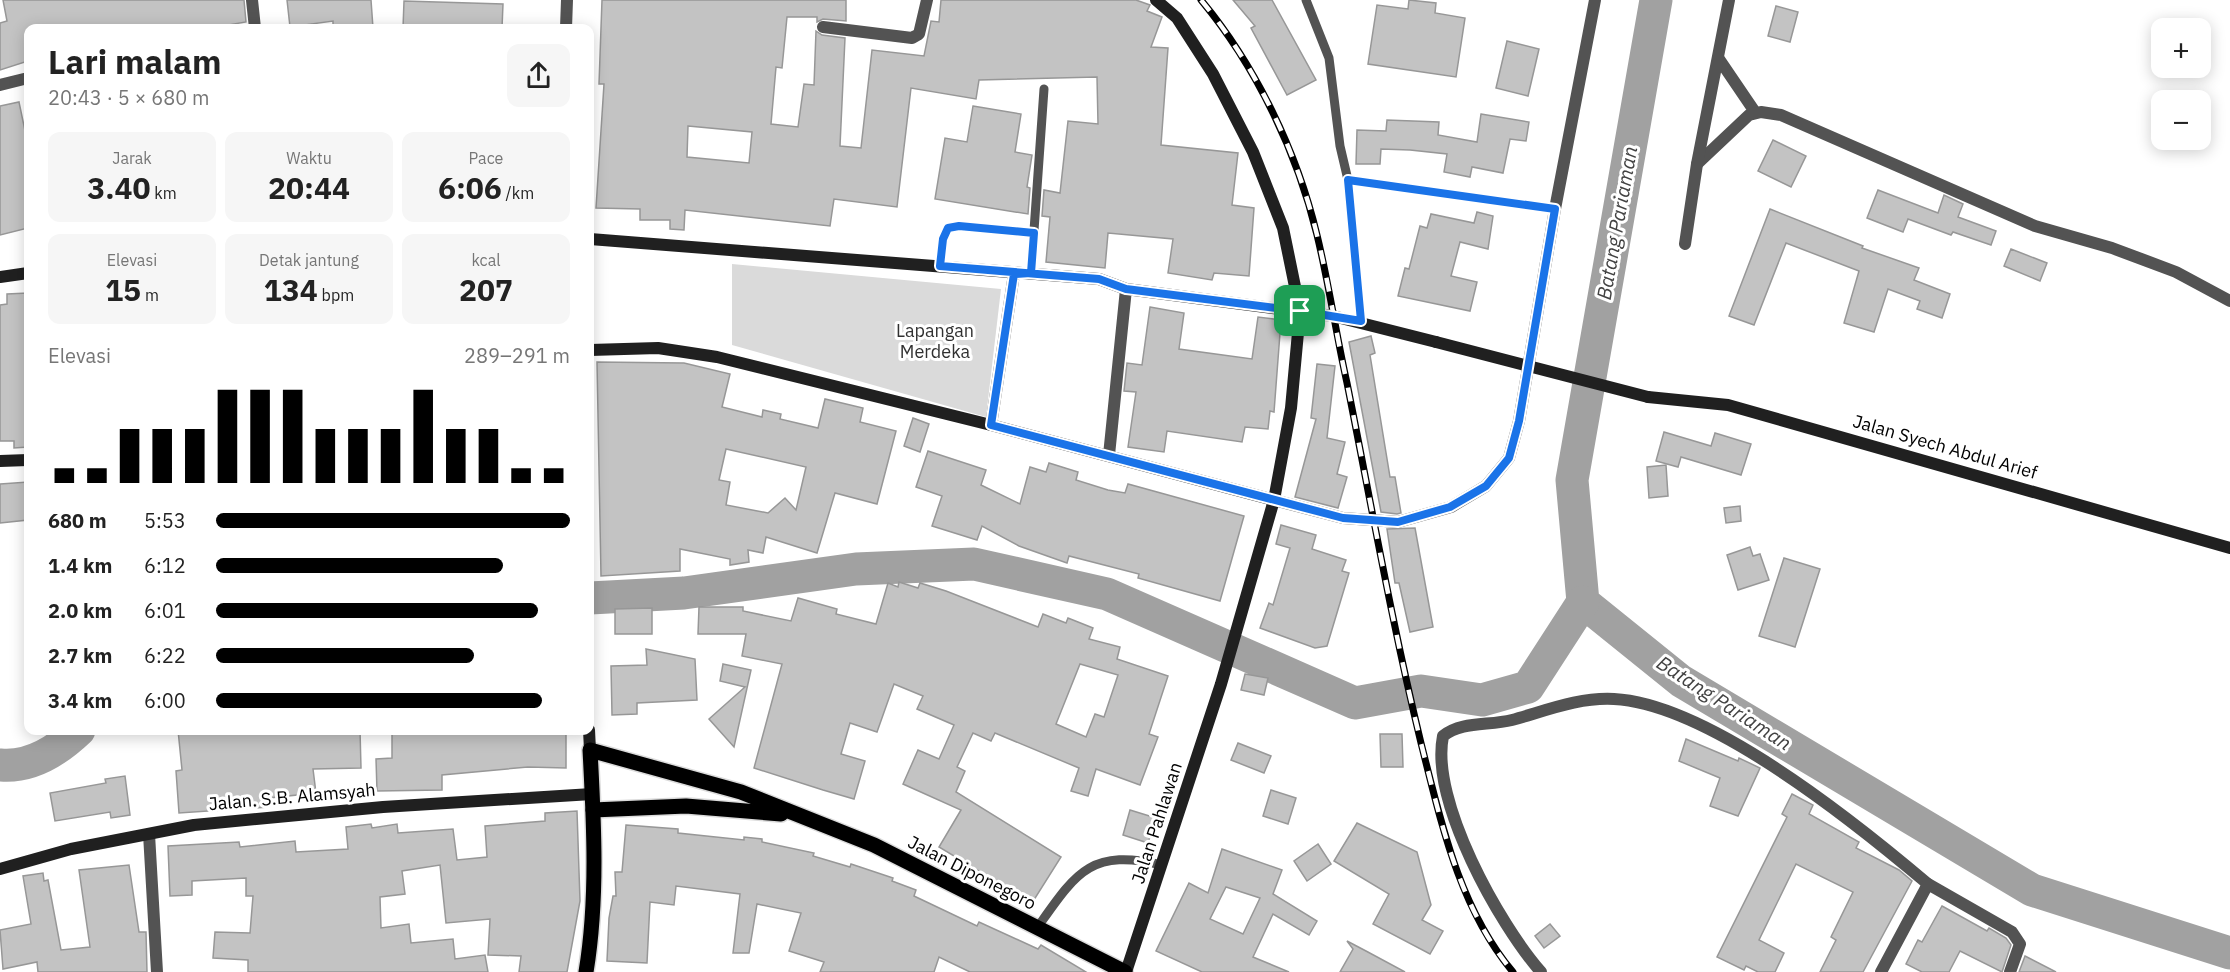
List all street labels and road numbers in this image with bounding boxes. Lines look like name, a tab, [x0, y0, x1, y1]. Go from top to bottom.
street label: Jalan Syech Abdul Arief	[1850, 409, 2040, 484]
street label: Jalan Pahlawan	[1126, 759, 1187, 886]
street label: Jalan. S.B. Alamsyah	[208, 778, 376, 815]
street label: Jalan Diponegoro	[904, 830, 1040, 915]

